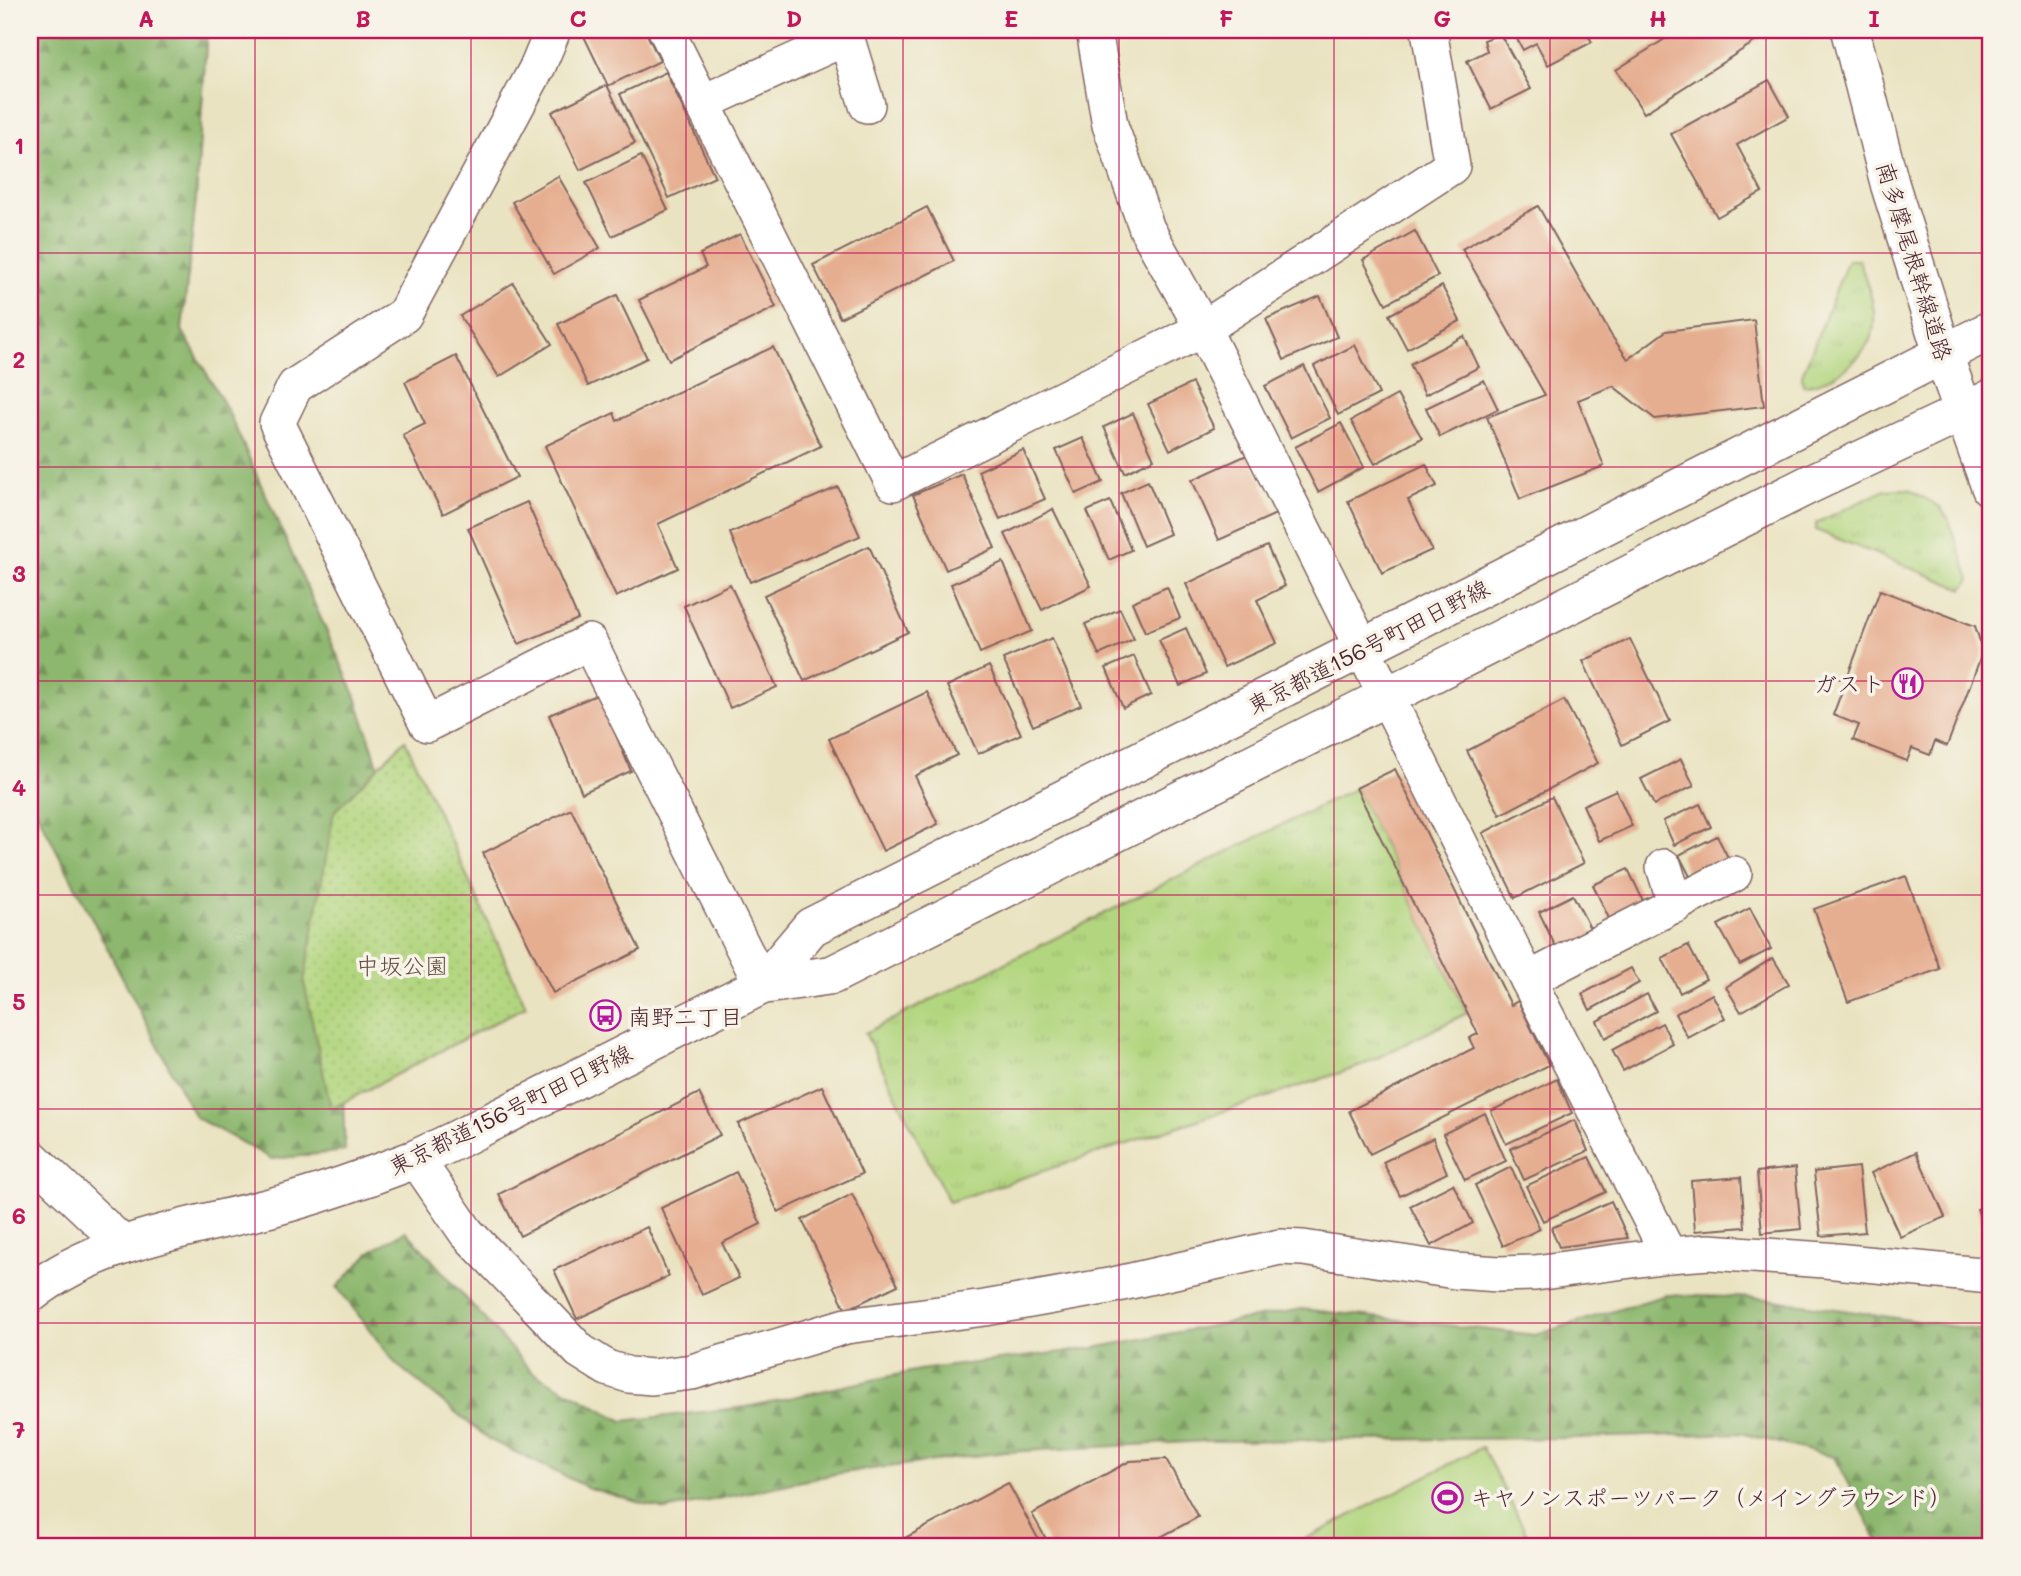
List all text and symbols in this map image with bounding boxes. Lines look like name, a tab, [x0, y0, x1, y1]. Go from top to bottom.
text: A	[138, 3, 154, 33]
text: B	[355, 3, 371, 33]
text: C	[569, 3, 587, 33]
text: D	[786, 3, 802, 33]
text: E	[1004, 3, 1018, 33]
text: F	[1219, 3, 1233, 33]
text: G	[1433, 3, 1451, 33]
text: H	[1649, 3, 1667, 33]
text: I	[1868, 3, 1880, 33]
text: 1	[14, 130, 24, 160]
street label: 南多摩尾根幹線道路	[1870, 158, 1960, 364]
text: 2	[13, 344, 25, 374]
text: 3	[12, 558, 26, 588]
street label: 東京都道156号町田日野線	[1242, 572, 1494, 720]
restaurant icon: ガスト	[1891, 666, 1925, 700]
place label: ガスト	[1814, 668, 1885, 698]
text: 4	[12, 772, 26, 802]
park label: 中坂公園	[356, 950, 448, 980]
text: 5	[12, 986, 26, 1016]
bus stop icon: 南野二丁目	[588, 999, 622, 1033]
place label: 南野二丁目	[628, 1001, 743, 1031]
street label: 東京都道156号町田日野線	[383, 1037, 637, 1181]
text: 6	[12, 1200, 26, 1230]
text: 7	[13, 1414, 26, 1444]
sports icon: キヤノンスポーツパーク（メイングラウンド）	[1430, 1480, 1464, 1514]
place label: キヤノンスポーツパーク（メイングラウンド）	[1470, 1482, 1952, 1512]

